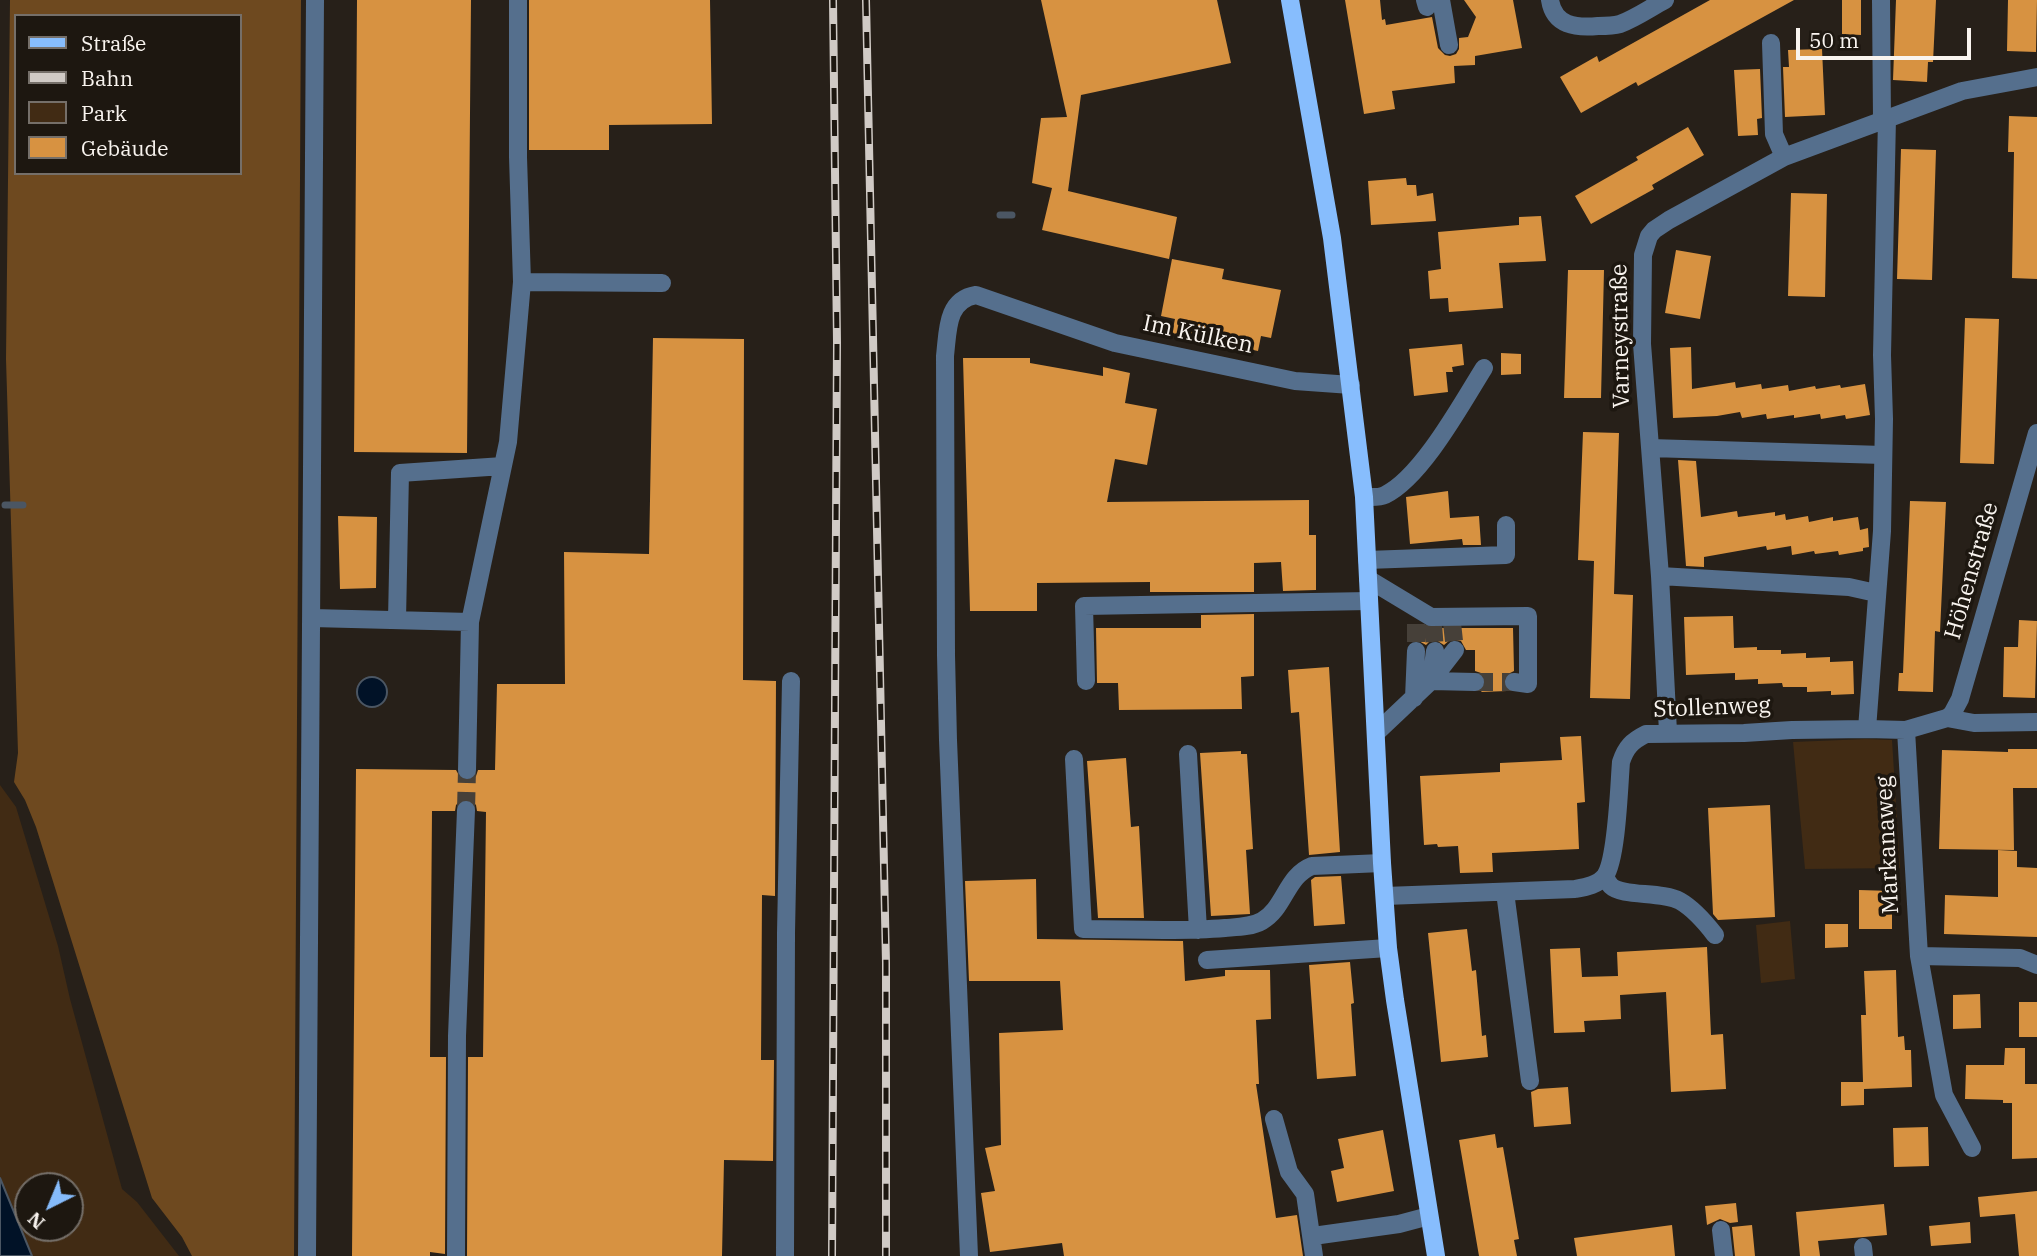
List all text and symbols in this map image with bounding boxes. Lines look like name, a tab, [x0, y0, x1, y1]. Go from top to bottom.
legend	[14, 14, 242, 175]
scale bar	[1799, 14, 1974, 58]
text: 50 m	[1809, 26, 1859, 54]
text: Straße	[81, 29, 146, 57]
text: Bahn	[81, 64, 133, 92]
text: Park	[81, 99, 127, 127]
text: Gebäude	[81, 134, 169, 162]
street label: Varneystraße	[1606, 264, 1636, 408]
street label: Im Külken	[1140, 310, 1256, 360]
street label: Höhenstraße	[1939, 499, 2005, 643]
street label: Stollenweg	[1653, 692, 1771, 724]
street label: Markanaweg	[1871, 775, 1905, 915]
north arrow	[14, 1172, 84, 1242]
text: N	[22, 1207, 50, 1235]

